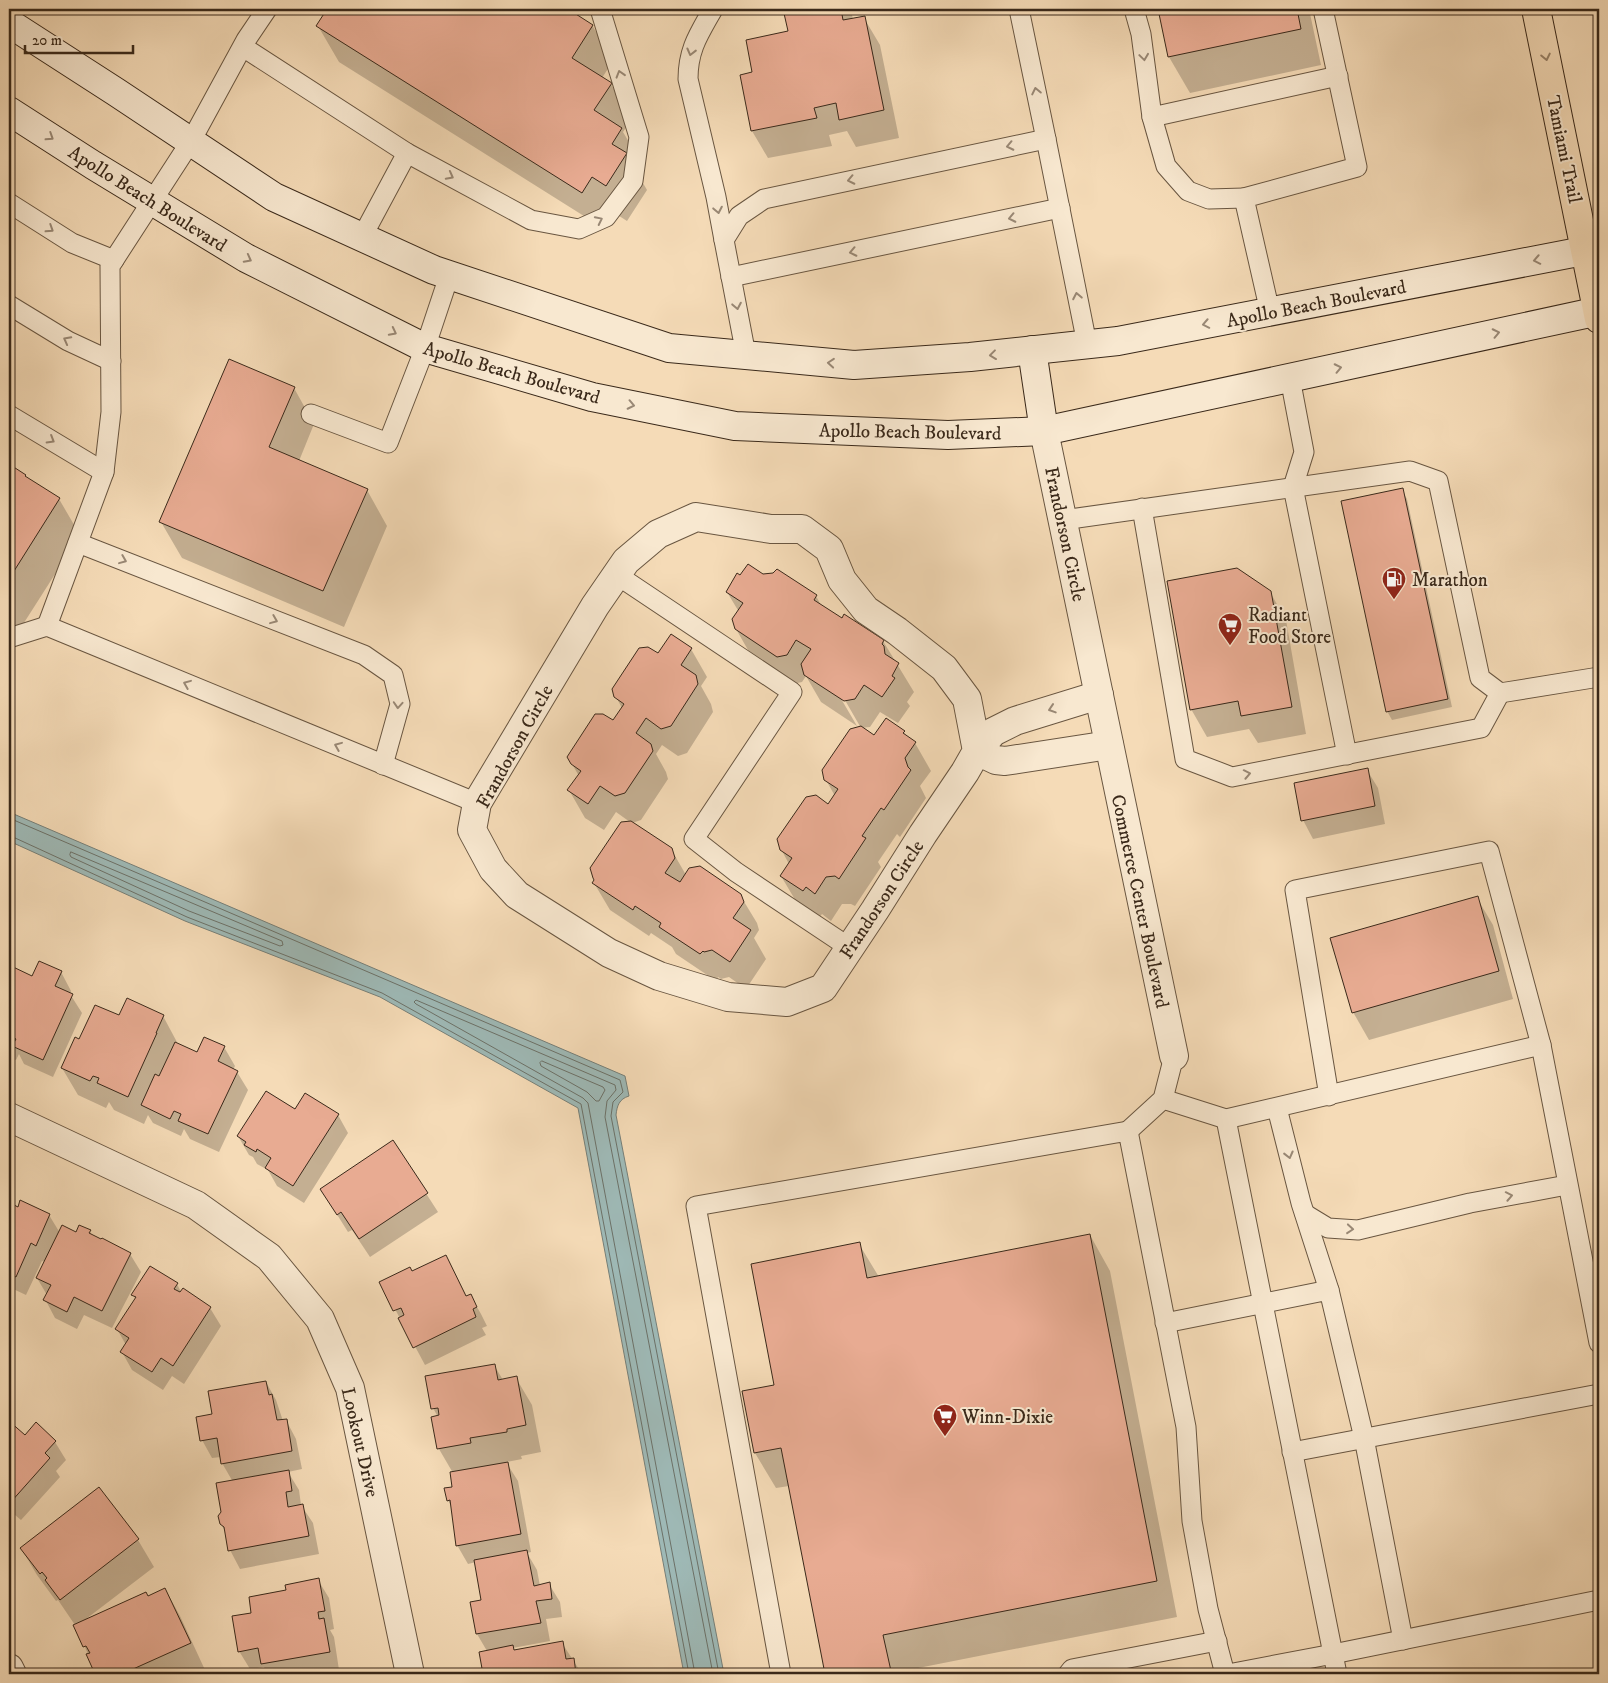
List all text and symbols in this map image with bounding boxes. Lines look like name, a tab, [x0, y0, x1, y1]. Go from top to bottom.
scale bar	[25, 22, 132, 54]
text: 20 m	[32, 31, 62, 50]
one-way arrow	[686, 47, 697, 56]
one-way arrow	[1138, 52, 1148, 61]
one-way arrow	[1540, 52, 1550, 61]
one-way arrow	[616, 71, 626, 79]
one-way arrow	[1031, 86, 1042, 95]
street label: Tamiami Trail	[1541, 93, 1586, 206]
one-way arrow	[44, 131, 53, 141]
one-way arrow	[1005, 140, 1014, 151]
street label: Apollo Beach Boulevard	[64, 141, 231, 258]
one-way arrow	[445, 170, 454, 180]
one-way arrow	[846, 174, 855, 185]
one-way arrow	[713, 206, 723, 215]
one-way arrow	[1007, 212, 1016, 223]
one-way arrow	[594, 216, 603, 226]
one-way arrow	[44, 223, 53, 232]
one-way arrow	[848, 246, 857, 256]
one-way arrow	[243, 253, 252, 263]
one-way arrow	[1533, 254, 1542, 264]
street label: Apollo Beach Boulevard	[1225, 276, 1409, 333]
one-way arrow	[1073, 292, 1083, 301]
one-way arrow	[731, 302, 742, 311]
one-way arrow	[1202, 318, 1210, 328]
one-way arrow	[388, 326, 397, 336]
one-way arrow	[1492, 329, 1501, 339]
one-way arrow	[63, 336, 72, 346]
street label: Apollo Beach Boulevard	[421, 337, 603, 410]
one-way arrow	[989, 349, 997, 360]
one-way arrow	[827, 357, 835, 368]
one-way arrow	[1333, 363, 1342, 373]
one-way arrow	[627, 399, 636, 410]
street label: Apollo Beach Boulevard	[819, 419, 1002, 446]
one-way arrow	[45, 434, 54, 444]
street label: Frandorson Circle	[1039, 465, 1090, 604]
one-way arrow	[118, 554, 127, 565]
fuel station icon: Marathon	[1381, 566, 1407, 600]
place label: Marathon	[1412, 569, 1488, 592]
place label: Radiant Food Store	[1248, 604, 1331, 649]
supermarket icon: Radiant Food Store	[1217, 612, 1243, 646]
one-way arrow	[269, 614, 278, 624]
one-way arrow	[184, 680, 192, 690]
street label: Frandorson Circle	[472, 681, 559, 812]
one-way arrow	[392, 701, 403, 709]
one-way arrow	[1048, 703, 1056, 713]
one-way arrow	[334, 742, 343, 753]
one-way arrow	[1243, 769, 1252, 779]
street label: Commerce Center Boulevard	[1106, 792, 1174, 1011]
street label: Frandorson Circle	[835, 836, 929, 964]
one-way arrow	[1283, 1151, 1294, 1160]
one-way arrow	[1504, 1191, 1513, 1201]
one-way arrow	[1347, 1224, 1355, 1235]
street label: Lookout Drive	[336, 1385, 383, 1500]
supermarket icon: Winn-Dixie	[932, 1403, 958, 1437]
place label: Winn-Dixie	[961, 1406, 1053, 1429]

